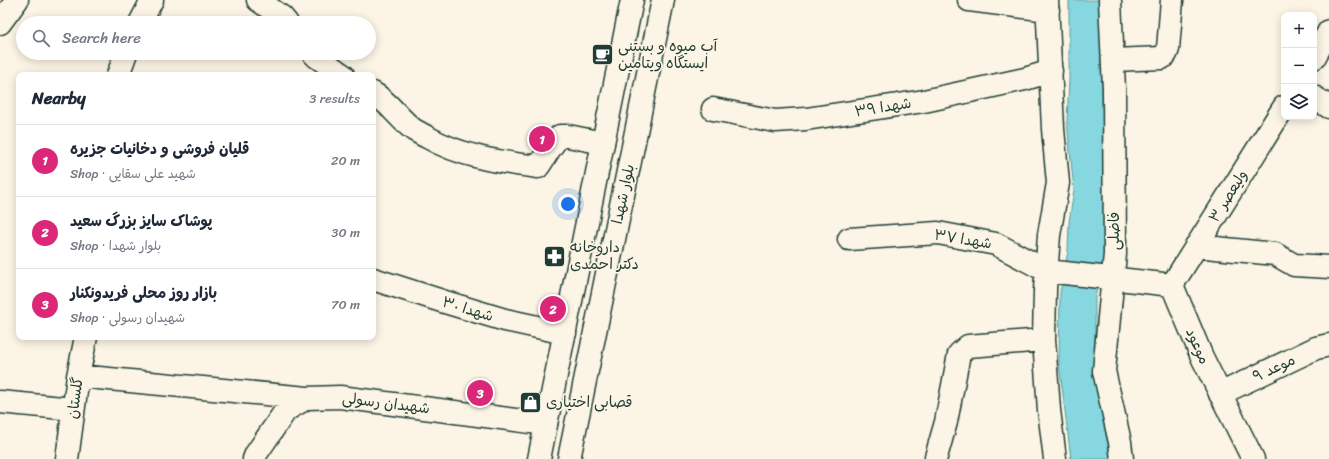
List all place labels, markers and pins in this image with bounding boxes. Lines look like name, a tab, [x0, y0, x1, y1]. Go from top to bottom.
place label: آب میوه و بستنی ایستگاه ویتامین	[618, 33, 719, 76]
cafe icon: آب میوه و بستنی ایستگاه ویتامین	[589, 42, 615, 68]
pin: 1	[529, 124, 555, 154]
place label: داروخانه دکتر احمدی	[570, 234, 639, 277]
pharmacy icon: داروخانه دکتر احمدی	[542, 243, 568, 269]
pin: 2	[540, 294, 566, 324]
pin: 3	[467, 378, 493, 408]
shop icon: قصابی اختیاری	[518, 389, 544, 415]
place label: قصابی اختیاری	[546, 389, 633, 415]

